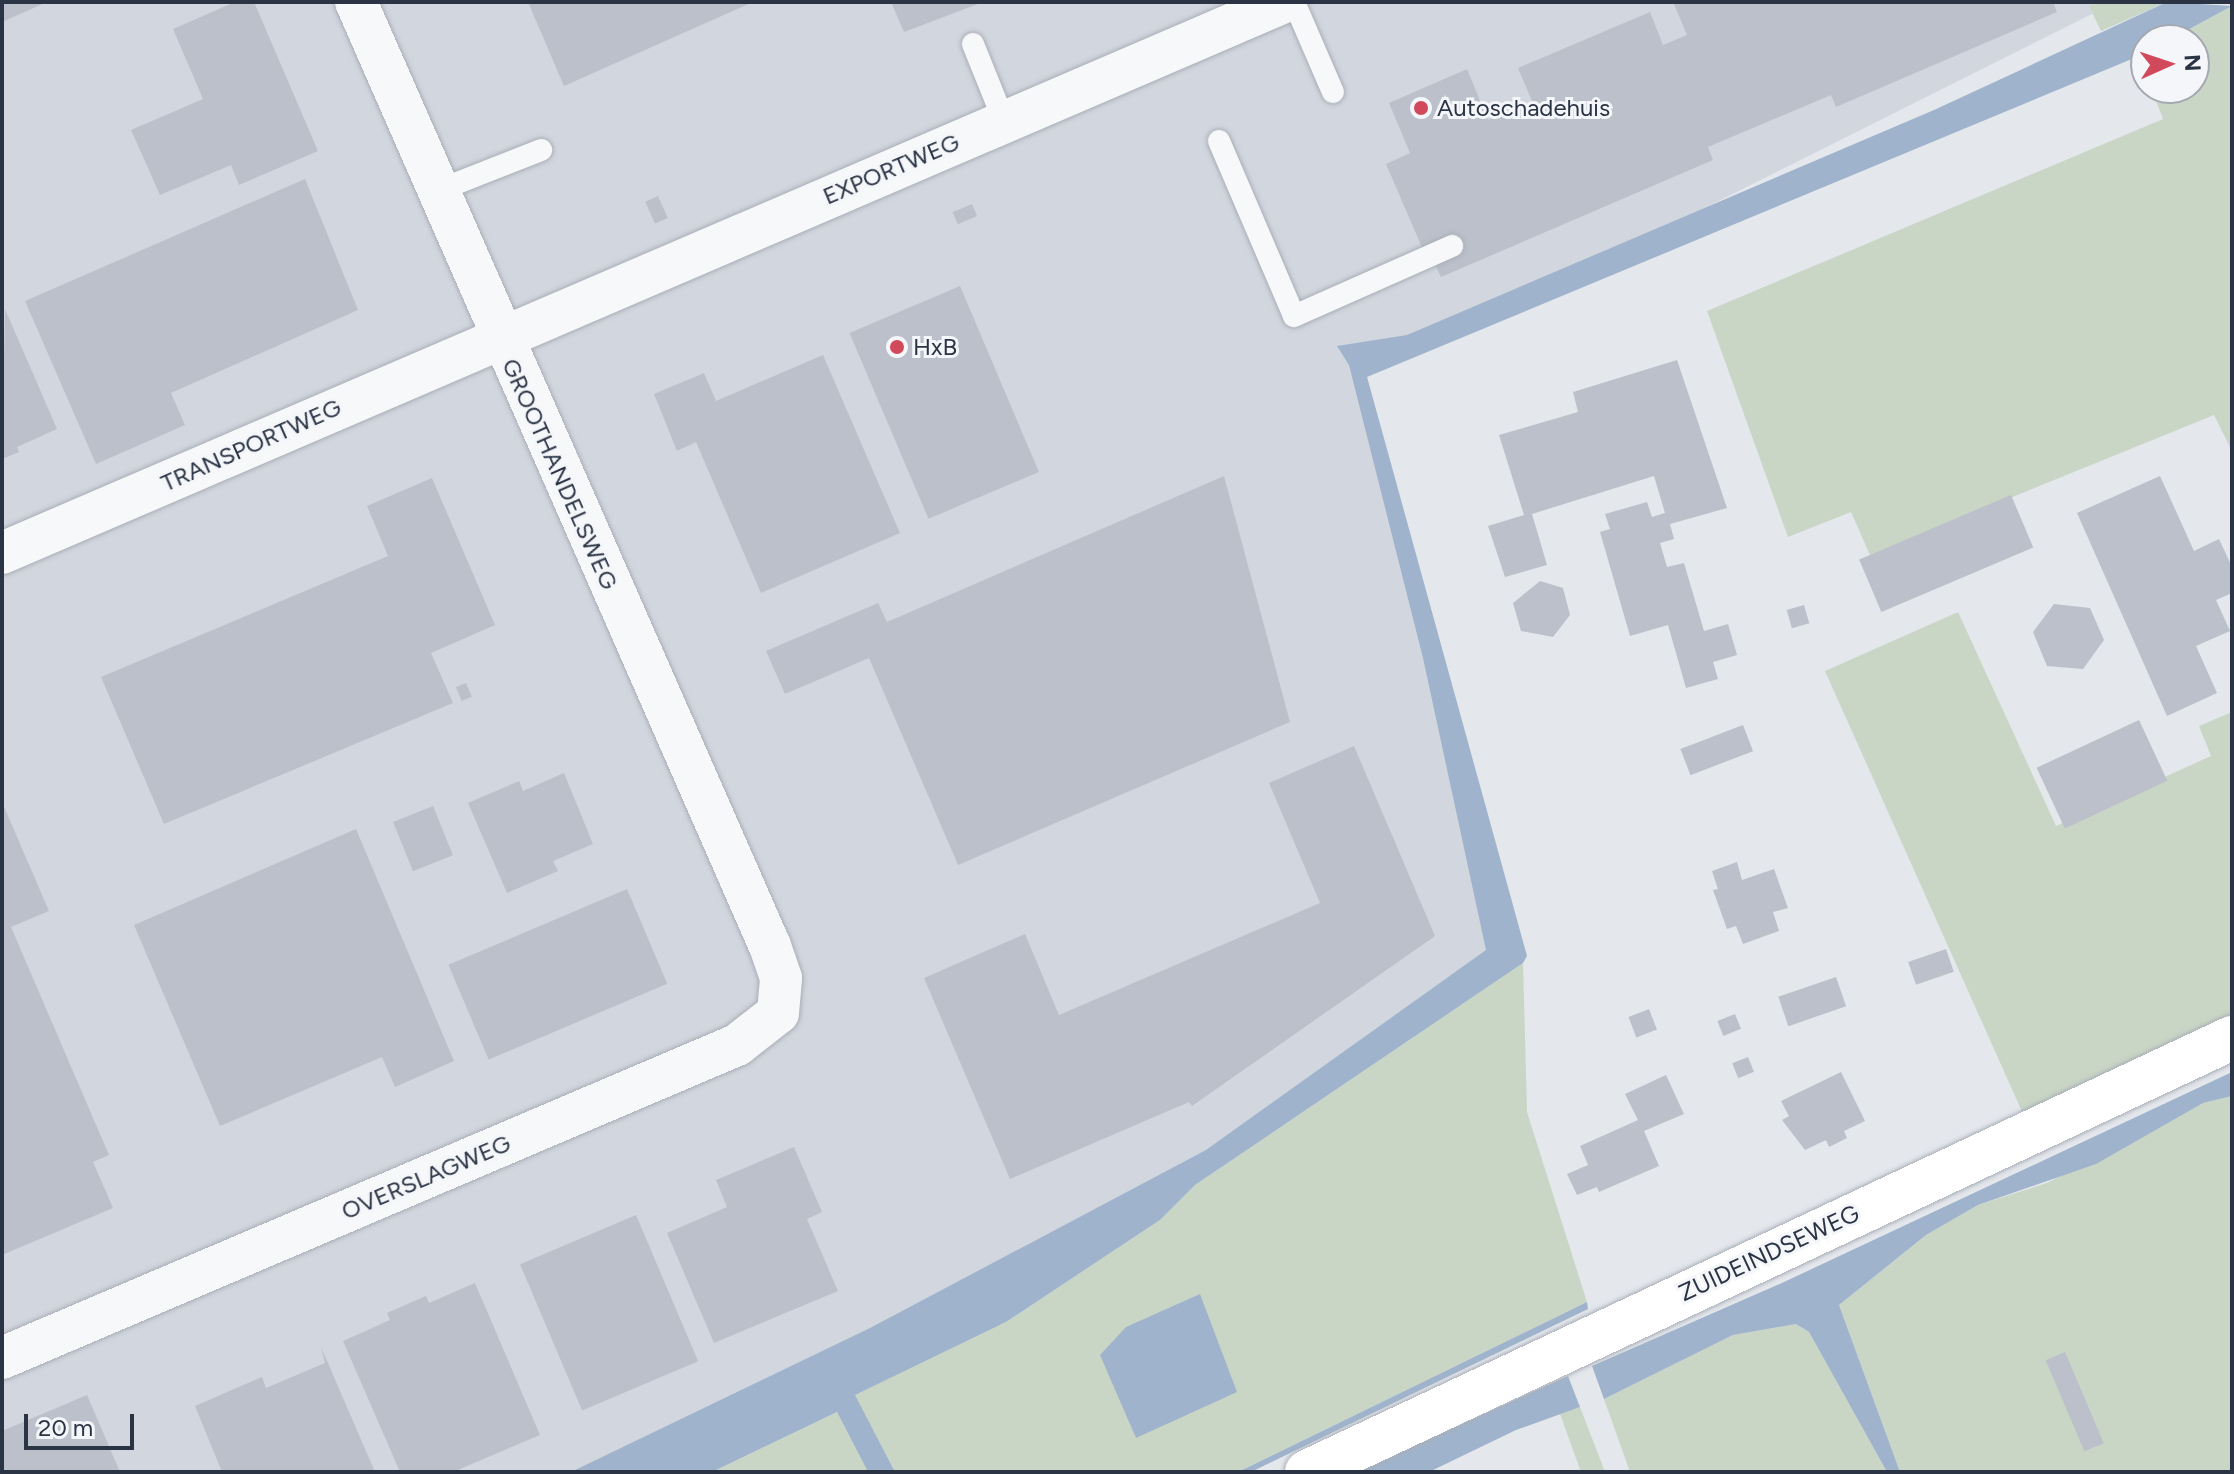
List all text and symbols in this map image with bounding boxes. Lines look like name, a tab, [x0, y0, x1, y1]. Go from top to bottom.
north arrow	[2130, 24, 2210, 104]
text: N	[2179, 54, 2206, 72]
place label: Autoschadehuis	[1437, 94, 1610, 122]
marker: Autoschadehuis	[1412, 99, 1430, 117]
street label: EXPORTWEG	[819, 127, 963, 211]
place label: HxB	[913, 333, 957, 361]
marker: HxB	[888, 338, 906, 356]
street label: GROOTHANDELSWEG	[496, 354, 624, 594]
street label: TRANSPORTWEG	[156, 392, 346, 498]
street label: OVERSLAGWEG	[337, 1128, 515, 1226]
street label: ZUIDEINDSEWEG	[1674, 1199, 1864, 1307]
scale bar	[28, 1398, 138, 1448]
text: 20 m	[38, 1413, 93, 1442]

